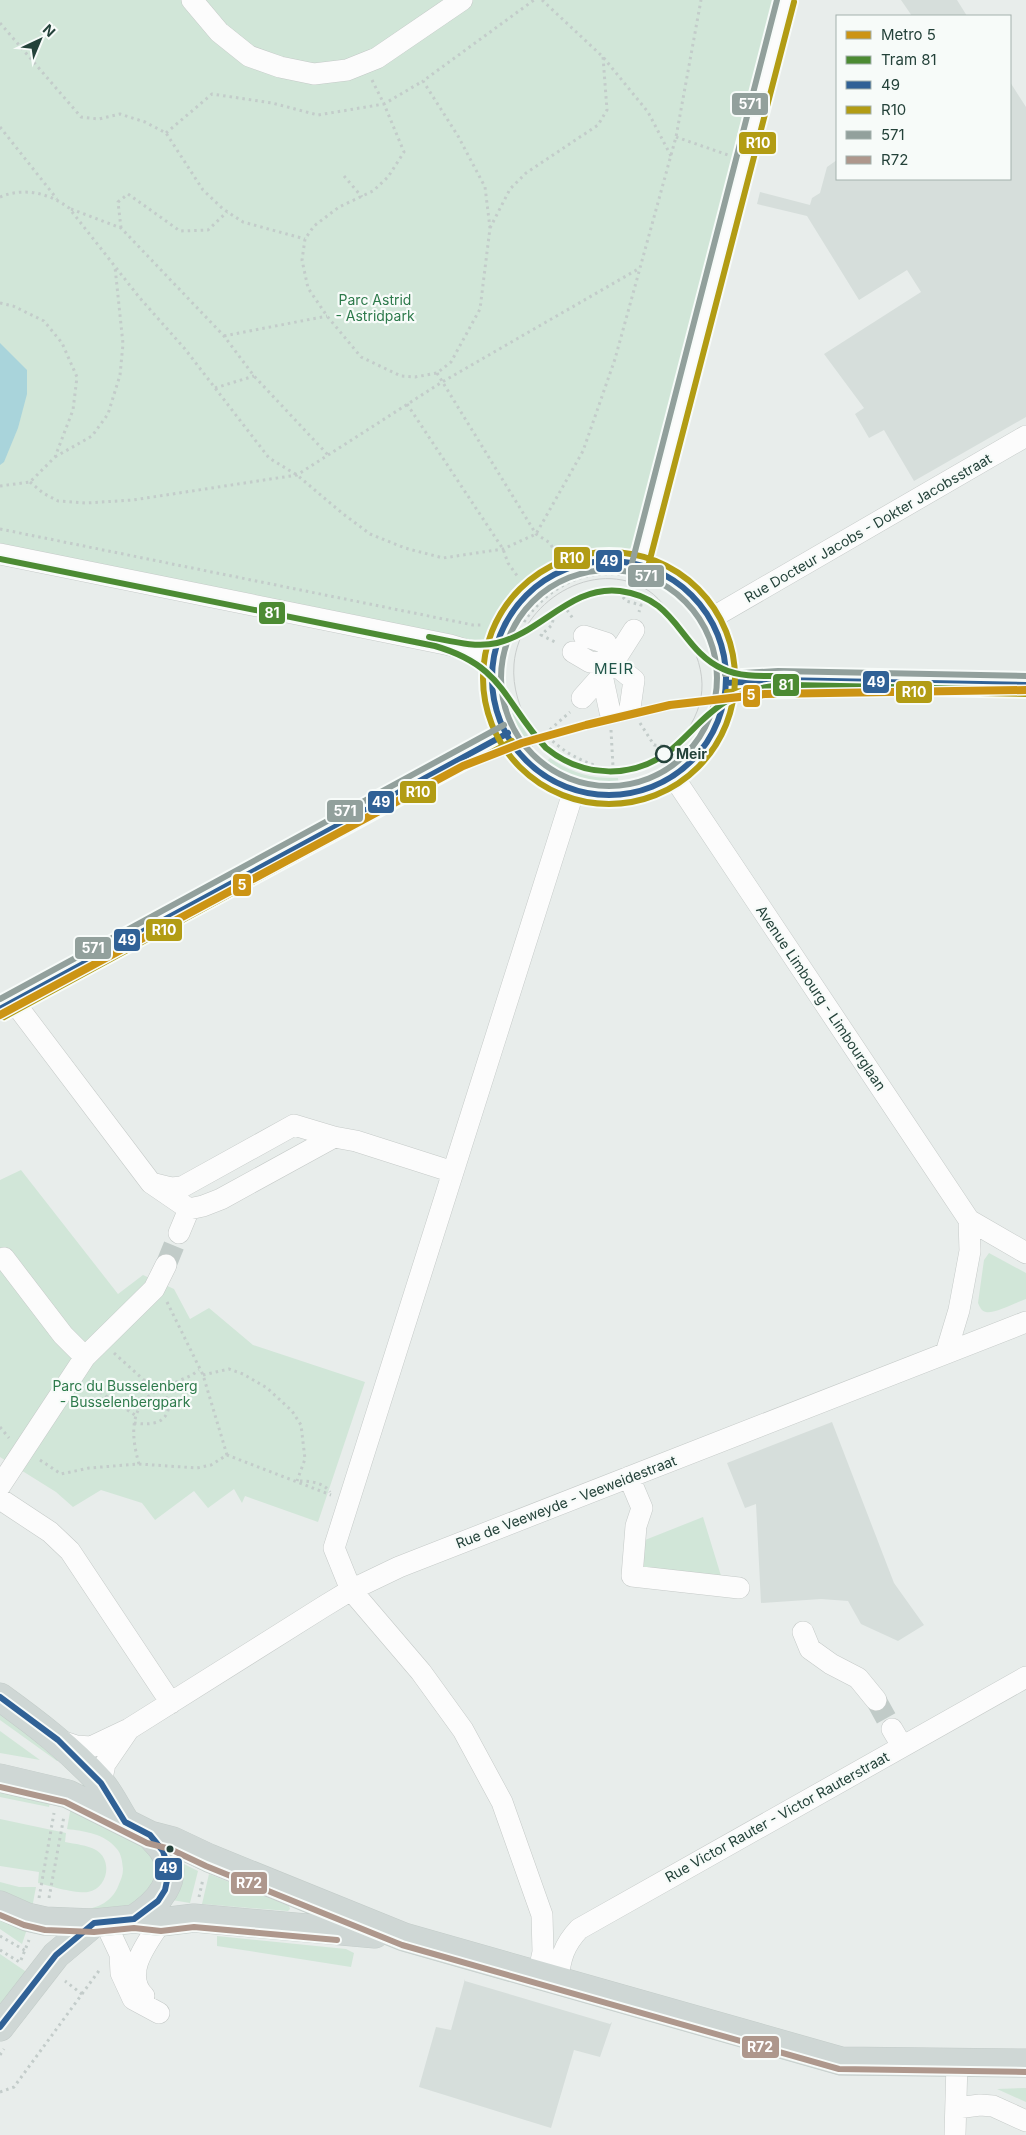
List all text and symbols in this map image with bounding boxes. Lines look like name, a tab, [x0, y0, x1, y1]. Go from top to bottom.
north arrow	[15, 15, 65, 65]
legend	[836, 15, 1011, 180]
text: N	[40, 20, 59, 40]
text: Metro 5	[881, 25, 936, 44]
text: Tram 81	[881, 50, 937, 69]
text: 49	[881, 75, 900, 94]
line badge: 571	[731, 92, 769, 116]
text: 571	[738, 95, 762, 112]
text: R10	[881, 100, 906, 119]
text: 571	[881, 125, 905, 144]
line badge: R10	[738, 131, 777, 155]
text: R10	[746, 134, 770, 151]
text: R72	[881, 150, 908, 169]
park label: Parc Astrid - Astridpark	[335, 291, 415, 324]
street label: Rue Docteur Jacobs - Dokter Jacobsstraat	[741, 449, 995, 605]
line badge: R10	[553, 546, 591, 570]
text: R10	[560, 549, 584, 566]
line badge: 49	[595, 549, 623, 573]
text: 49	[600, 552, 618, 569]
line badge: 571	[627, 564, 665, 588]
text: 571	[634, 567, 658, 584]
line badge: 81	[258, 601, 286, 625]
text: 81	[264, 604, 280, 621]
district label: MEIR	[594, 659, 634, 678]
line badge: 49	[862, 670, 890, 694]
line badge: 81	[772, 673, 800, 697]
text: 49	[867, 673, 885, 690]
text: 81	[778, 676, 794, 693]
line badge: R10	[895, 680, 933, 704]
text: R10	[902, 683, 926, 700]
line badge: 5	[742, 684, 761, 708]
text: 5	[747, 686, 756, 703]
marker: Meir	[655, 745, 673, 763]
place label: Meir	[676, 745, 707, 762]
line badge: R10	[399, 780, 437, 804]
text: R10	[406, 783, 430, 800]
line badge: 49	[367, 790, 395, 814]
text: 49	[372, 793, 390, 810]
line badge: 571	[326, 799, 364, 823]
text: 571	[333, 802, 357, 819]
line badge: 5	[232, 873, 252, 897]
text: 5	[238, 876, 247, 893]
street label: Avenue Limbourg - Limbourglaan	[753, 902, 890, 1094]
line badge: R10	[145, 918, 183, 942]
text: R10	[152, 921, 176, 938]
line badge: 49	[113, 928, 141, 952]
text: 49	[118, 931, 136, 948]
line badge: 571	[74, 936, 112, 960]
text: 571	[81, 939, 105, 956]
park label: Parc du Busselenberg - Busselenbergpark	[52, 1377, 198, 1410]
street label: Rue de Veeweyde - Veeweidestraat	[453, 1451, 679, 1552]
street label: Rue Victor Rauter - Victor Rauterstraat	[662, 1748, 892, 1885]
unlabelled marker	[165, 1844, 175, 1854]
line badge: 49	[154, 1857, 183, 1881]
text: 49	[159, 1859, 177, 1876]
line badge: R72	[230, 1871, 268, 1895]
text: R72	[236, 1874, 262, 1891]
line badge: R72	[741, 2035, 780, 2059]
text: R72	[747, 2038, 773, 2055]

